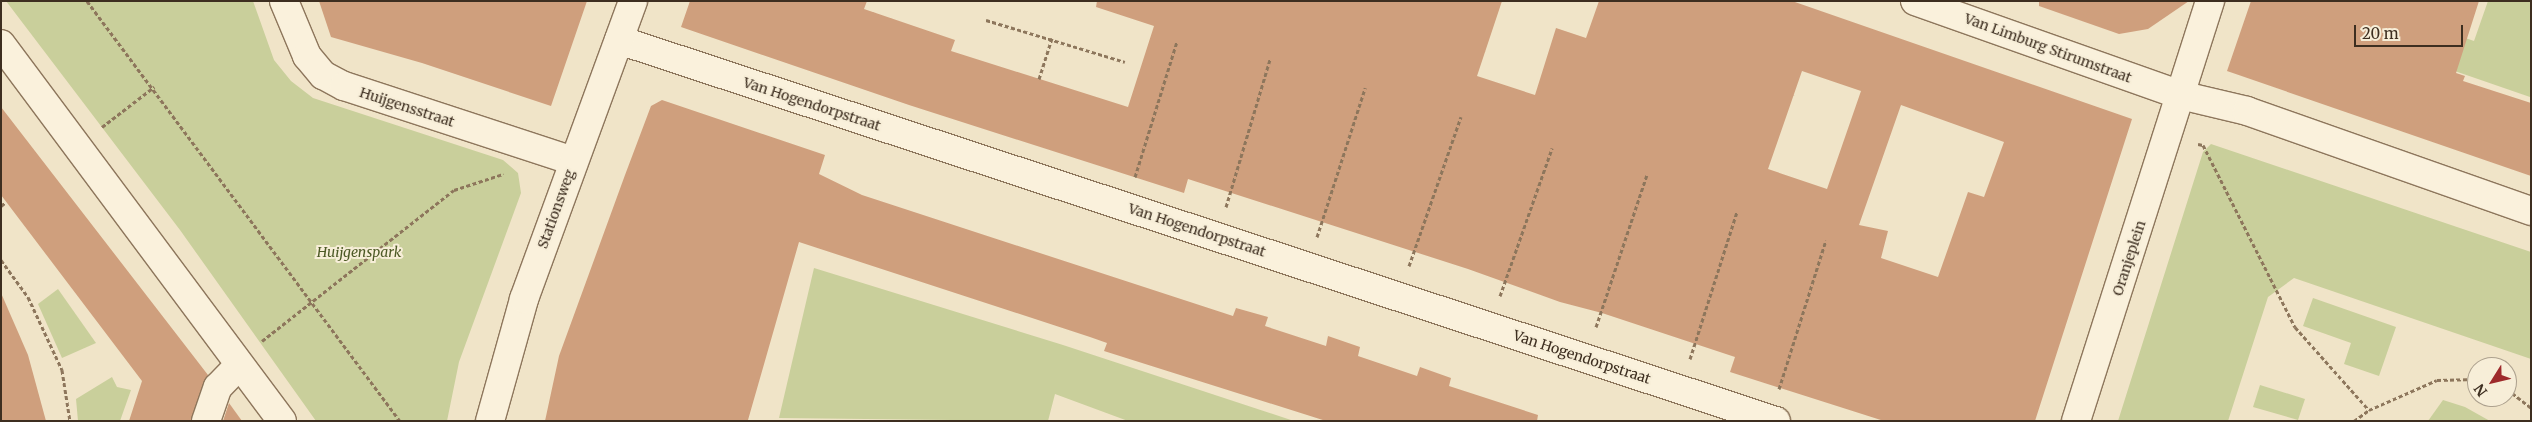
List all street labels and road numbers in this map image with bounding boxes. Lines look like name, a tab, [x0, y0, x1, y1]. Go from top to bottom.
street label: Van Limburg Stirumstraat	[1962, 10, 2134, 86]
street label: Van Hogendorpstraat	[741, 74, 883, 134]
street label: Huijgensstraat	[357, 84, 457, 130]
street label: Stationsweg	[534, 167, 578, 251]
street label: Van Hogendorpstraat	[1126, 200, 1268, 260]
street label: Oranjeplein	[2109, 218, 2149, 298]
street label: Van Hogendorpstraat	[1511, 327, 1653, 387]

